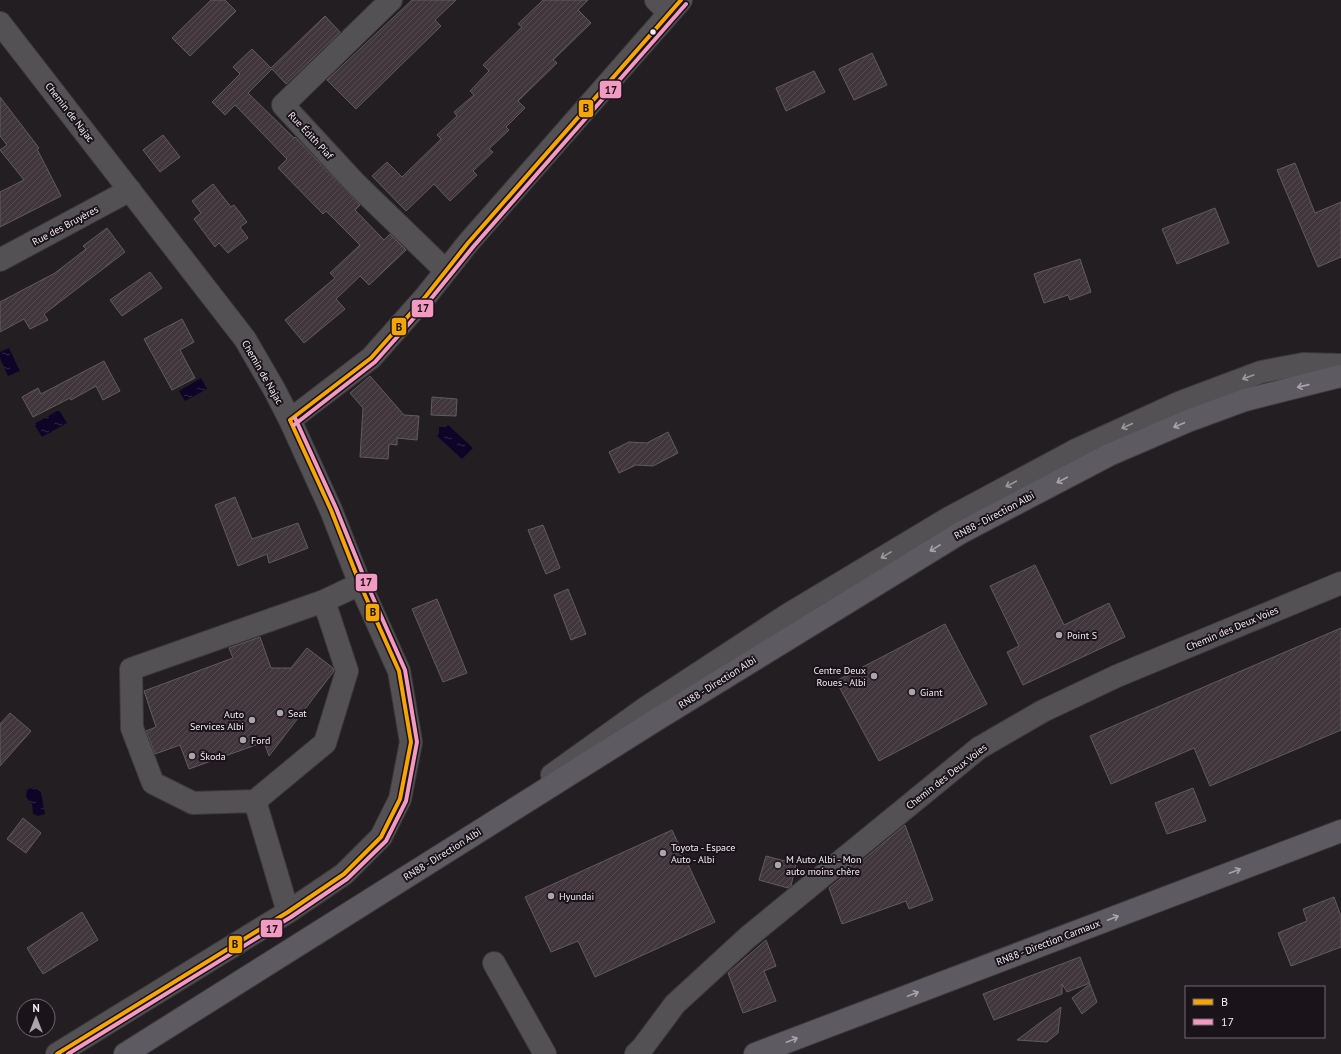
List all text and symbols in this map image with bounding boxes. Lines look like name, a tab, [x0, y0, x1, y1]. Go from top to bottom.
unlabelled marker	[648, 27, 658, 37]
street label: Chemin de Najac	[42, 80, 97, 145]
line badge: 17	[599, 80, 622, 99]
text: 17	[605, 83, 617, 97]
line badge: B	[578, 99, 594, 118]
text: B	[583, 101, 590, 115]
street label: Rue Édith Piaf	[285, 109, 337, 162]
street label: Rue des Bruyères	[30, 203, 101, 248]
line badge: 17	[411, 299, 434, 318]
text: 17	[417, 301, 429, 315]
line badge: B	[391, 317, 407, 336]
text: B	[396, 320, 403, 334]
street label: Chemin de Najac	[239, 338, 286, 407]
one-way arrow	[1241, 374, 1254, 381]
one-way arrow	[1297, 383, 1310, 390]
one-way arrow	[1174, 422, 1186, 429]
one-way arrow	[1122, 423, 1134, 431]
one-way arrow	[1056, 476, 1068, 484]
one-way arrow	[1005, 481, 1017, 489]
street label: RN88 - Direction Albi	[952, 489, 1037, 542]
one-way arrow	[930, 544, 941, 552]
one-way arrow	[880, 552, 892, 560]
line badge: 17	[355, 573, 378, 592]
text: 17	[360, 575, 372, 589]
line badge: B	[365, 603, 380, 622]
street label: Chemin des Deux Voies	[1184, 603, 1280, 654]
text: B	[370, 605, 377, 619]
place label: Point S	[1067, 629, 1097, 642]
marker: Point S	[1054, 630, 1064, 640]
street label: RN88 - Direction Albi	[676, 653, 759, 712]
place label: Centre Deux Roues - Albi	[813, 664, 866, 689]
marker: Centre Deux Roues - Albi	[869, 671, 879, 681]
place label: Giant	[920, 686, 943, 699]
marker: Giant	[907, 687, 917, 697]
place label: Seat	[288, 707, 307, 720]
place label: Auto Services Albi	[190, 708, 244, 733]
marker: Seat	[275, 708, 285, 718]
marker: Auto Services Albi	[247, 715, 257, 725]
place label: Ford	[251, 734, 270, 747]
marker: Ford	[238, 735, 248, 745]
street label: Chemin des Deux Voies	[903, 741, 989, 812]
place label: Škoda	[200, 750, 226, 763]
marker: Škoda	[187, 751, 197, 761]
street label: RN88 - Direction Albi	[401, 825, 484, 884]
place label: Toyota - Espace Auto - Albi	[671, 841, 735, 866]
marker: Toyota - Espace Auto - Albi	[658, 848, 668, 858]
place label: M Auto Albi - Mon auto moins chère	[786, 853, 861, 878]
marker: M Auto Albi - Mon auto moins chère	[773, 860, 783, 870]
one-way arrow	[1228, 867, 1240, 875]
place label: Hyundai	[559, 890, 594, 903]
marker: Hyundai	[546, 891, 556, 901]
one-way arrow	[1107, 913, 1119, 921]
street label: RN88 - Direction Carmaux	[994, 917, 1102, 968]
line badge: 17	[260, 919, 283, 938]
text: 17	[266, 922, 278, 936]
line badge: B	[228, 935, 243, 954]
text: B	[232, 937, 239, 951]
legend	[1185, 986, 1325, 1038]
one-way arrow	[907, 989, 919, 997]
text: B	[1221, 994, 1228, 1009]
north arrow	[16, 998, 56, 1038]
text: N	[32, 1001, 40, 1015]
text: 17	[1221, 1014, 1234, 1029]
one-way arrow	[785, 1036, 797, 1044]

